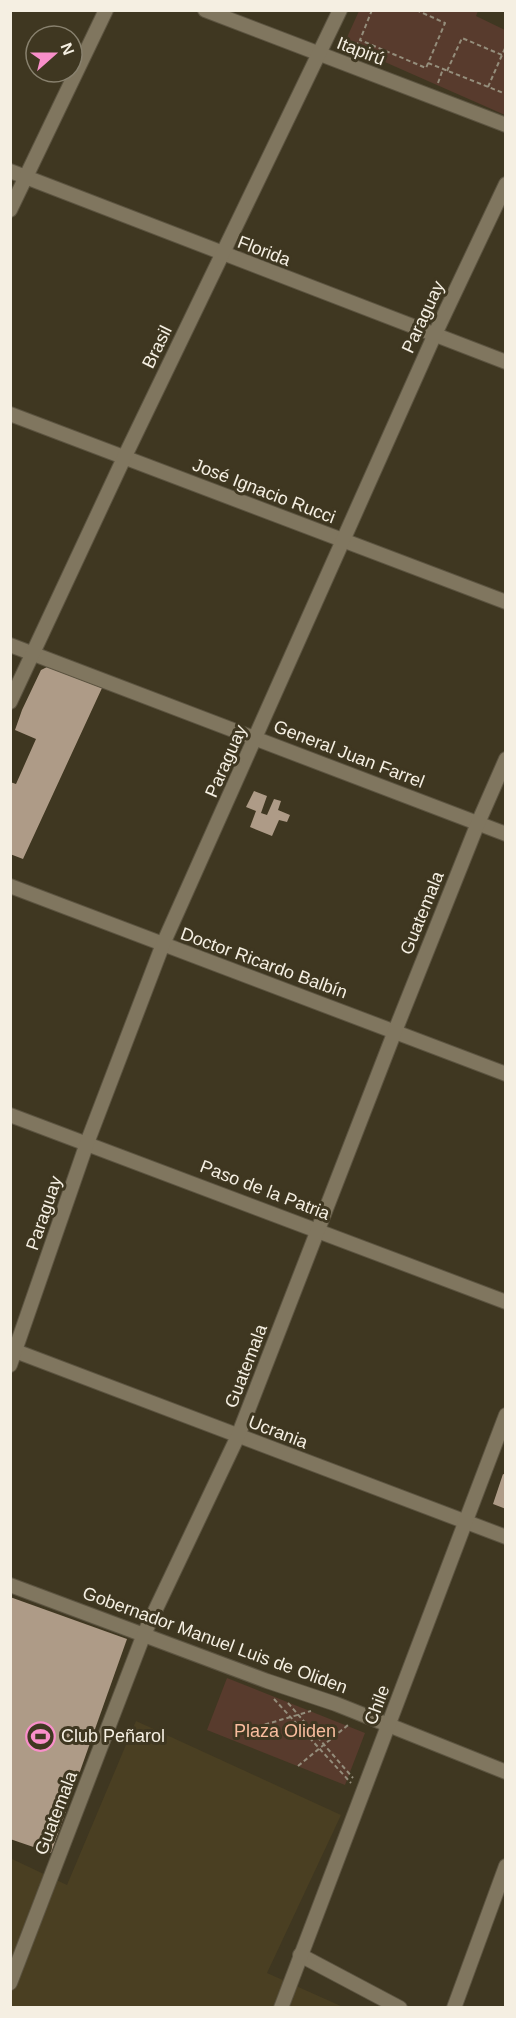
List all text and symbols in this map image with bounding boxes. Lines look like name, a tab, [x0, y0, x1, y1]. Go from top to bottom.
north arrow	[24, 24, 84, 84]
street label: Itapirú	[334, 33, 388, 69]
text: N	[58, 40, 78, 57]
street label: Florida	[235, 232, 294, 271]
street label: Paraguay	[398, 278, 448, 356]
street label: Brasil	[138, 322, 176, 372]
street label: José Ignacio Rucci	[190, 455, 338, 527]
street label: General Juan Farrel	[271, 716, 427, 792]
street label: Paraguay	[201, 722, 251, 800]
street label: Guatemala	[396, 868, 448, 958]
street label: Doctor Ricardo Balbín	[178, 923, 350, 1003]
street label: Paso de la Patria	[197, 1156, 333, 1224]
street label: Paraguay	[22, 1173, 66, 1253]
street label: Guatemala	[221, 1320, 271, 1411]
street label: Ucrania	[245, 1412, 311, 1453]
street label: Gobernador Manuel Luis de Oliden	[80, 1583, 350, 1697]
street label: Chile	[360, 1682, 394, 1728]
sports icon: Club Peñarol	[24, 1720, 56, 1752]
park label: Plaza Oliden	[234, 1721, 336, 1741]
place label: Club Peñarol	[61, 1726, 165, 1746]
street label: Guatemala	[31, 1767, 81, 1858]

